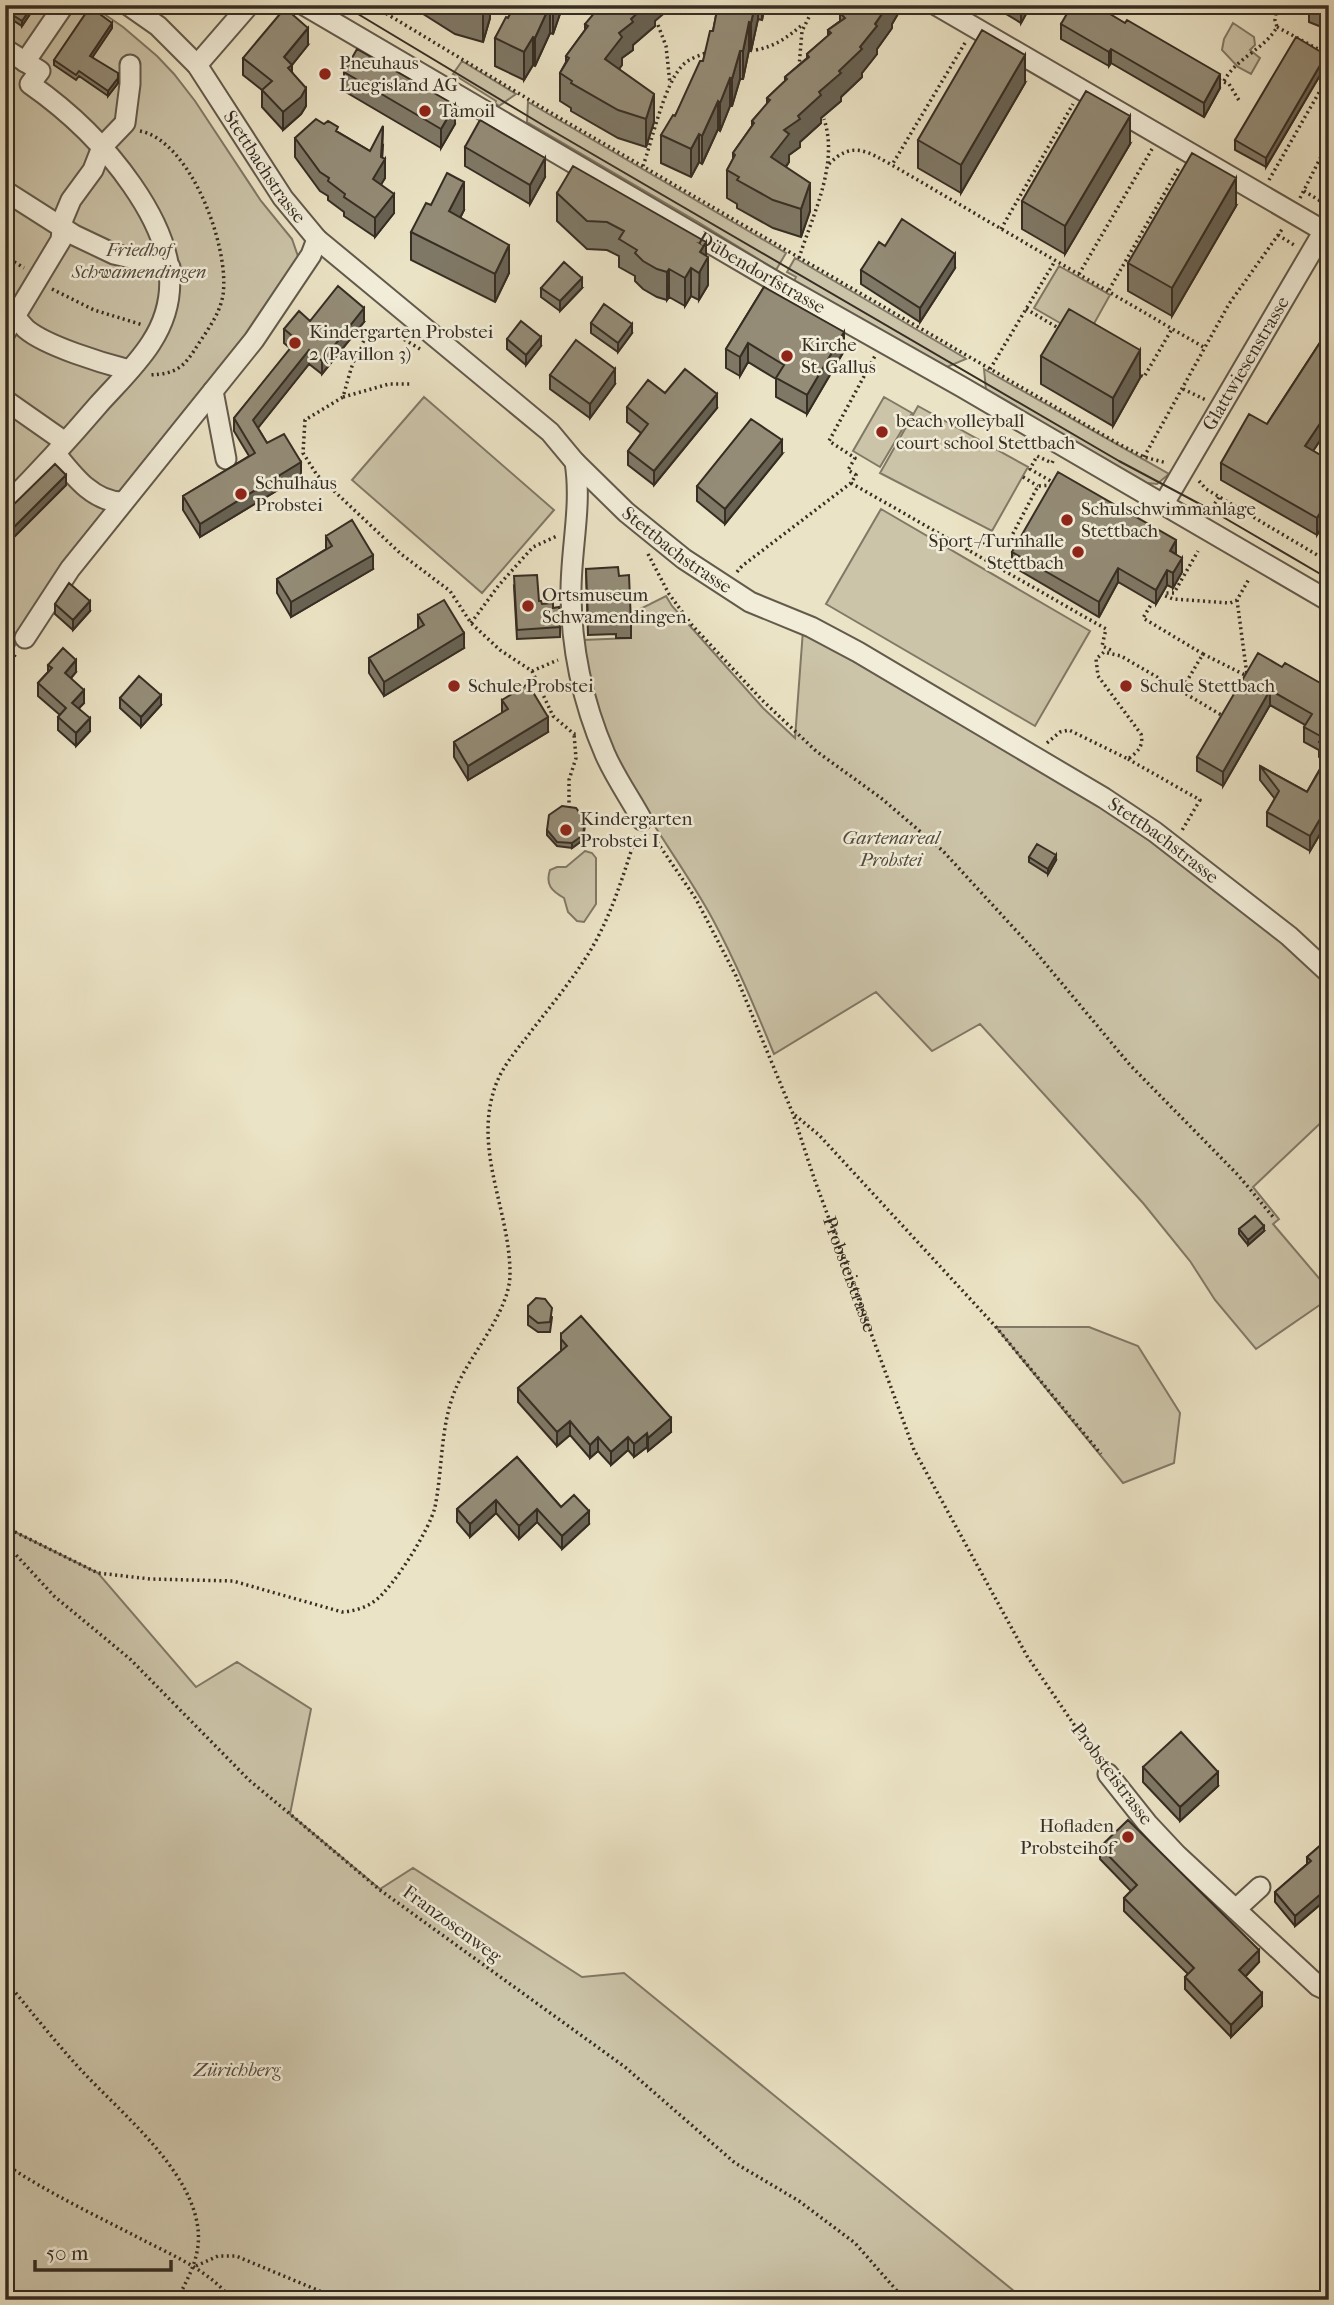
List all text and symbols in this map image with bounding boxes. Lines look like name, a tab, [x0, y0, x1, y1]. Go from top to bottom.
place label: Pneuhaus Luegisland AG	[339, 52, 458, 96]
marker: Pneuhaus Luegisland AG	[317, 66, 333, 82]
place label: Tamoil	[439, 100, 495, 122]
marker: Tamoil	[417, 103, 433, 119]
street label: Stettbachstrasse	[218, 106, 310, 228]
street label: Dübendorfstrasse	[694, 227, 829, 318]
park label: Friedhof Schwamendingen	[71, 239, 206, 283]
street label: Glattwiesenstrasse	[1198, 293, 1294, 435]
place label: Kindergarten Probstei 2 (Pavillon 3)	[309, 321, 494, 365]
place label: Kirche St. Gallus	[801, 334, 876, 378]
marker: Kindergarten Probstei 2 (Pavillon 3)	[287, 335, 303, 351]
marker: Kirche St. Gallus	[779, 348, 795, 364]
place label: beach volleyball court school Stettbach	[895, 410, 1076, 454]
marker: beach volleyball court school Stettbach	[874, 424, 890, 440]
place label: Schulhaus Probstei	[255, 472, 337, 516]
marker: Schulhaus Probstei	[233, 486, 249, 502]
place label: Schulschwimmanlage Stettbach	[1081, 498, 1256, 542]
street label: Stettbachstrasse	[617, 502, 736, 598]
marker: Schulschwimmanlage Stettbach	[1059, 512, 1075, 528]
place label: Sport-/Turnhalle Stettbach	[928, 530, 1064, 574]
marker: Sport-/Turnhalle Stettbach	[1070, 544, 1086, 560]
place label: Ortsmuseum Schwamendingen	[542, 584, 687, 628]
marker: Ortsmuseum Schwamendingen	[520, 598, 536, 614]
place label: Schule Probstei	[468, 675, 594, 697]
place label: Schule Stettbach	[1140, 675, 1275, 697]
marker: Schule Probstei	[446, 678, 462, 694]
marker: Schule Stettbach	[1118, 678, 1134, 694]
street label: Stettbachstrasse	[1104, 793, 1223, 888]
place label: Kindergarten Probstei I	[580, 808, 692, 852]
marker: Kindergarten Probstei I	[558, 822, 574, 838]
park label: Gartenareal Probstei	[842, 827, 942, 871]
street label: Probsteistrasse	[818, 1213, 881, 1335]
street label: Probsteistrasse	[1067, 1719, 1157, 1829]
place label: Hofladen Probsteihof	[1020, 1815, 1118, 1859]
marker: Hofladen Probsteihof	[1120, 1829, 1136, 1845]
street label: Franzosenweg	[398, 1881, 506, 1968]
park label: Zürichberg	[193, 2059, 281, 2081]
scale bar	[35, 2228, 172, 2272]
text: 50 m	[46, 2241, 89, 2265]

